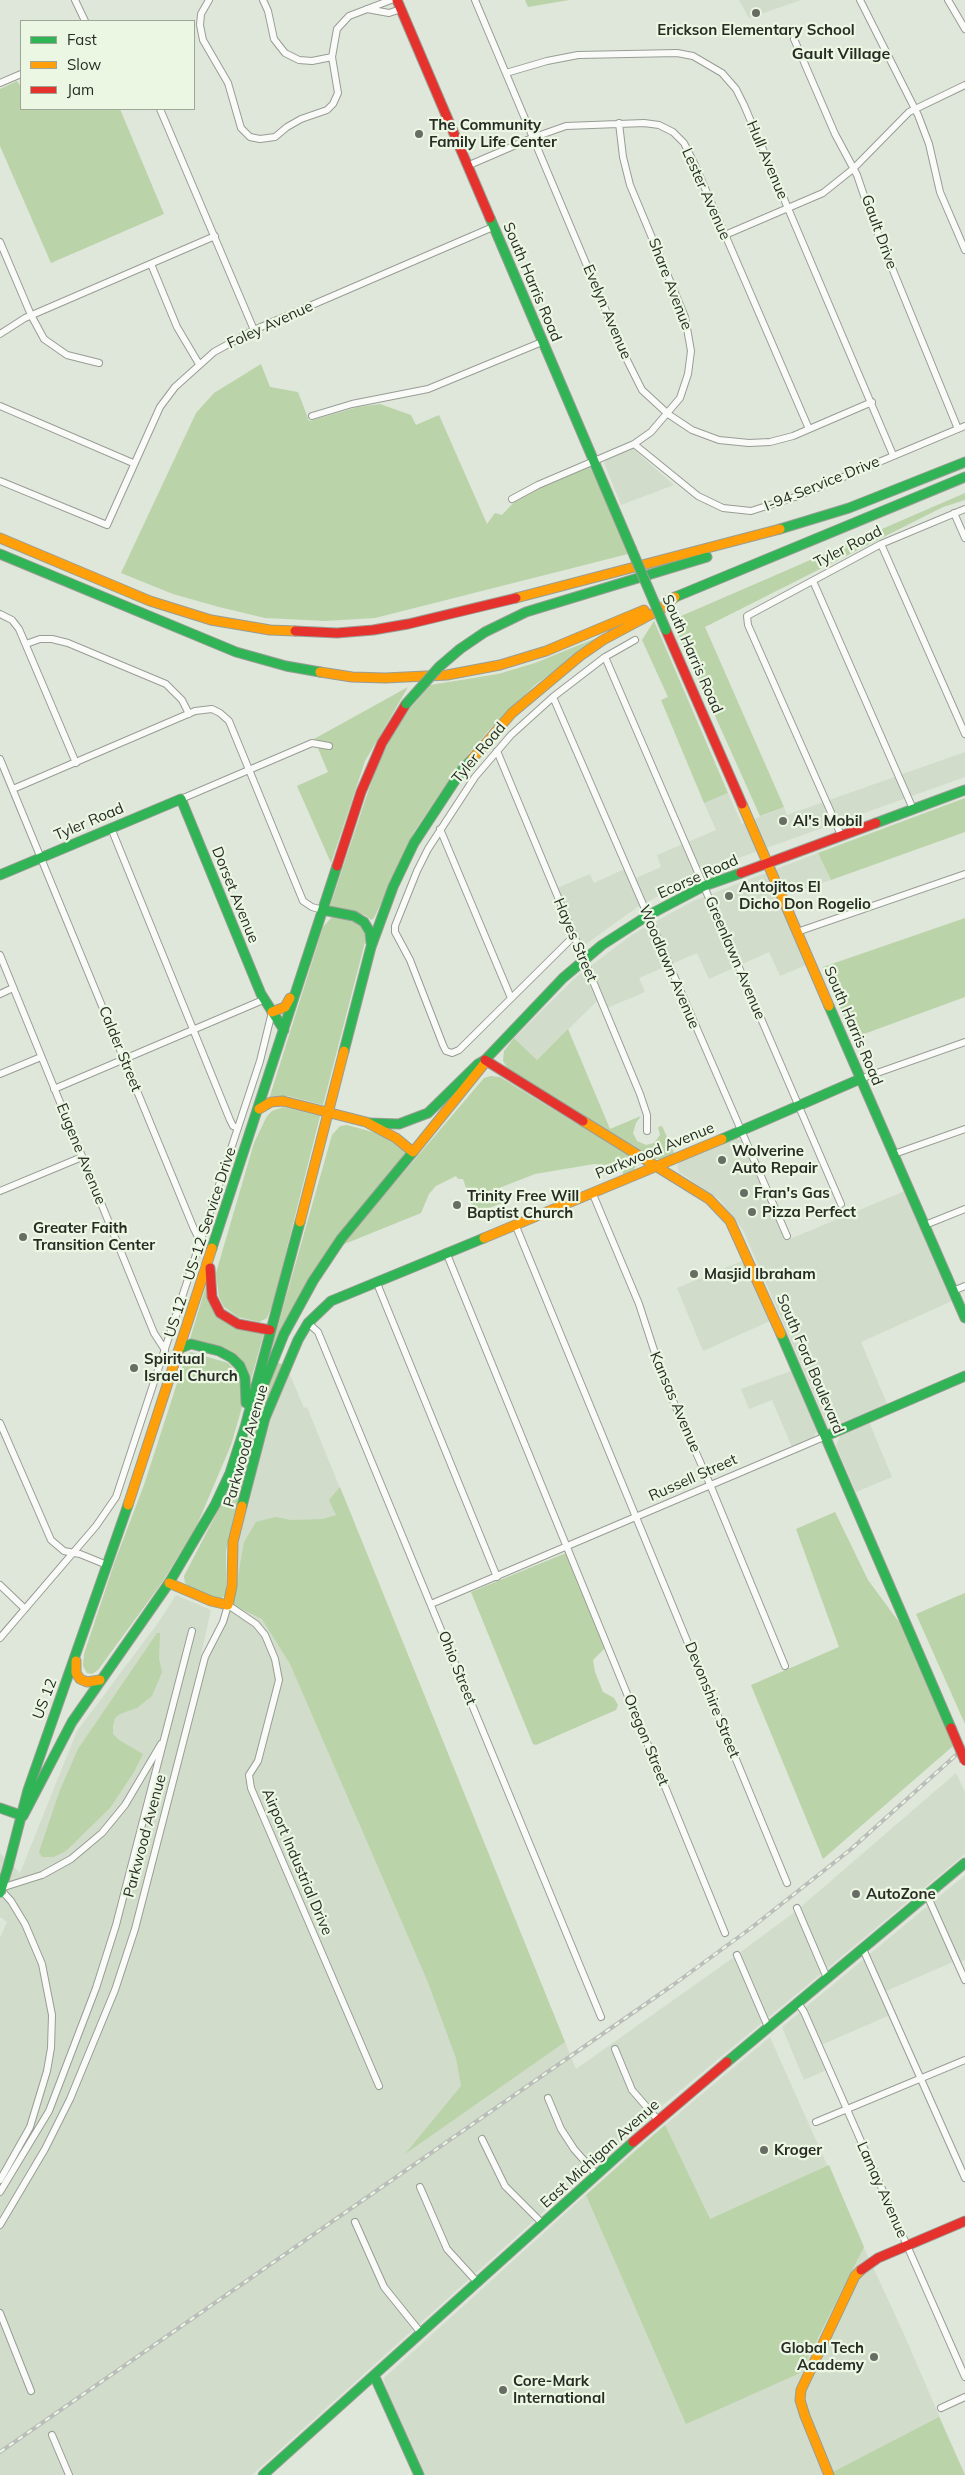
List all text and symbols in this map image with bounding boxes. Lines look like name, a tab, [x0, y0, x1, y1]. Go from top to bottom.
marker: Erickson Elementary School	[750, 7, 762, 19]
legend	[20, 20, 195, 110]
place label: Erickson Elementary School	[657, 21, 855, 39]
text: Fast	[67, 30, 97, 49]
district label: Gault Village	[792, 44, 890, 64]
text: Slow	[67, 55, 101, 74]
text: Jam	[67, 80, 94, 99]
place label: The Community Family Life Center	[429, 116, 557, 151]
street label: Hull Avenue	[742, 118, 792, 202]
marker: The Community Family Life Center	[413, 128, 425, 140]
street label: Lester Avenue	[678, 145, 734, 243]
street label: Gault Drive	[857, 192, 901, 272]
street label: South Harris Road	[499, 220, 565, 344]
street label: Share Avenue	[644, 236, 696, 332]
street label: Evelyn Avenue	[579, 262, 635, 362]
street label: Foley Avenue	[224, 297, 316, 353]
street label: I-94 Service Drive	[762, 453, 882, 515]
street label: Tyler Road	[811, 522, 885, 572]
street label: South Harris Road	[658, 592, 726, 716]
street label: Tyler Road	[448, 719, 510, 787]
street label: Tyler Road	[51, 799, 127, 845]
place label: Al's Mobil	[793, 812, 862, 830]
marker: Al's Mobil	[777, 815, 789, 827]
street label: Dorset Avenue	[208, 844, 262, 946]
street label: Ecorse Road	[655, 851, 741, 903]
place label: Antojitos El Dicho Don Rogelio	[739, 878, 871, 913]
marker: Antojitos El Dicho Don Rogelio	[723, 890, 735, 902]
street label: Greenlawn Avenue	[701, 894, 769, 1022]
street label: Hayes Street	[549, 895, 601, 985]
street label: Woodlawn Avenue	[635, 903, 703, 1031]
street label: South Harris Road	[820, 964, 886, 1088]
street label: Calder Street	[95, 1004, 145, 1094]
street label: Eugene Avenue	[52, 1101, 110, 1207]
street label: Parkwood Avenue	[593, 1119, 717, 1183]
place label: Wolverine Auto Repair	[732, 1142, 818, 1177]
street label: US-12 Service Drive	[180, 1145, 240, 1283]
marker: Wolverine Auto Repair	[716, 1154, 728, 1166]
place label: Fran's Gas	[754, 1184, 830, 1202]
place label: Trinity Free Will Baptist Church	[467, 1187, 579, 1222]
marker: Fran's Gas	[738, 1187, 750, 1199]
marker: Trinity Free Will Baptist Church	[451, 1199, 463, 1211]
place label: Pizza Perfect	[762, 1203, 856, 1221]
marker: Pizza Perfect	[746, 1206, 758, 1218]
place label: Greater Faith Transition Center	[33, 1219, 155, 1254]
marker: Greater Faith Transition Center	[17, 1231, 29, 1243]
place label: Masjid Ibraham	[704, 1265, 816, 1283]
marker: Masjid Ibraham	[688, 1268, 700, 1280]
street label: South Ford Boulevard	[772, 1292, 848, 1436]
street label: US 12	[161, 1294, 191, 1340]
street label: Kansas Avenue	[646, 1349, 704, 1455]
place label: Spiritual Israel Church	[144, 1350, 238, 1385]
marker: Spiritual Israel Church	[128, 1362, 140, 1374]
street label: Parkwood Avenue	[220, 1383, 272, 1509]
street label: Russell Street	[646, 1451, 740, 1505]
street label: Ohio Street	[434, 1629, 480, 1707]
street label: Devonshire Street	[681, 1640, 743, 1760]
street label: US 12	[29, 1676, 61, 1722]
street label: Oregon Street	[620, 1692, 672, 1788]
street label: Parkwood Avenue	[120, 1773, 170, 1899]
street label: Airport Industrial Drive	[258, 1786, 336, 1938]
place label: AutoZone	[866, 1885, 936, 1903]
marker: AutoZone	[850, 1888, 862, 1900]
street label: East Michigan Avenue	[537, 2096, 663, 2212]
street label: Lamay Avenue	[853, 2139, 911, 2241]
place label: Kroger	[774, 2141, 822, 2159]
marker: Kroger	[758, 2144, 770, 2156]
place label: Global Tech Academy	[781, 2339, 864, 2374]
marker: Global Tech Academy	[868, 2351, 880, 2363]
place label: Core-Mark International	[513, 2372, 605, 2407]
marker: Core-Mark International	[497, 2384, 509, 2396]

